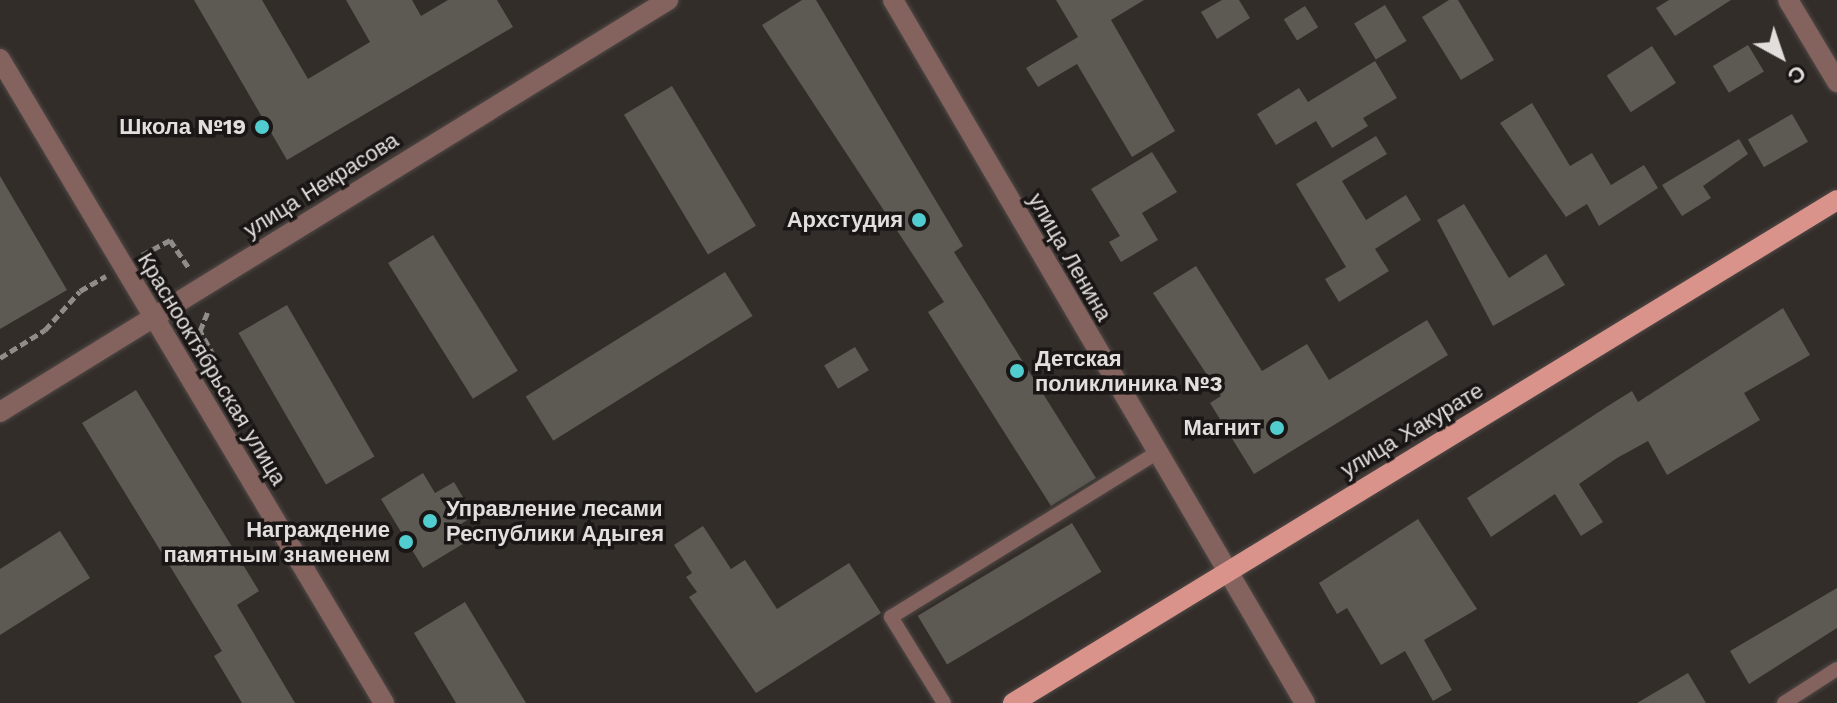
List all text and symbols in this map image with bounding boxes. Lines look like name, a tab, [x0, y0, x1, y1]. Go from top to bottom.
north arrow	[1741, 16, 1821, 96]
text: С	[1783, 60, 1811, 89]
place label: Школа №19	[119, 114, 246, 140]
marker: Школа №19	[253, 118, 271, 136]
street label: улица Некрасова	[239, 127, 403, 243]
street label: улица Ленина	[1023, 188, 1117, 326]
place label: Архстудия	[787, 207, 903, 233]
marker: Архстудия	[910, 211, 928, 229]
street label: Краснооктябрьская улица	[132, 248, 292, 490]
place label: Детская поликлиника №3	[1035, 345, 1222, 396]
marker: Детская поликлиника №3	[1006, 360, 1028, 382]
street label: улица Хакурате	[1336, 377, 1488, 483]
place label: Магнит	[1183, 415, 1261, 441]
marker: Магнит	[1268, 419, 1286, 437]
place label: Управление лесами Республики Адыгея	[446, 495, 664, 546]
marker: Управление лесами Республики Адыгея	[421, 512, 439, 530]
place label: Награждение памятным знаменем	[163, 516, 390, 568]
marker: Награждение памятным знаменем	[397, 533, 415, 551]

